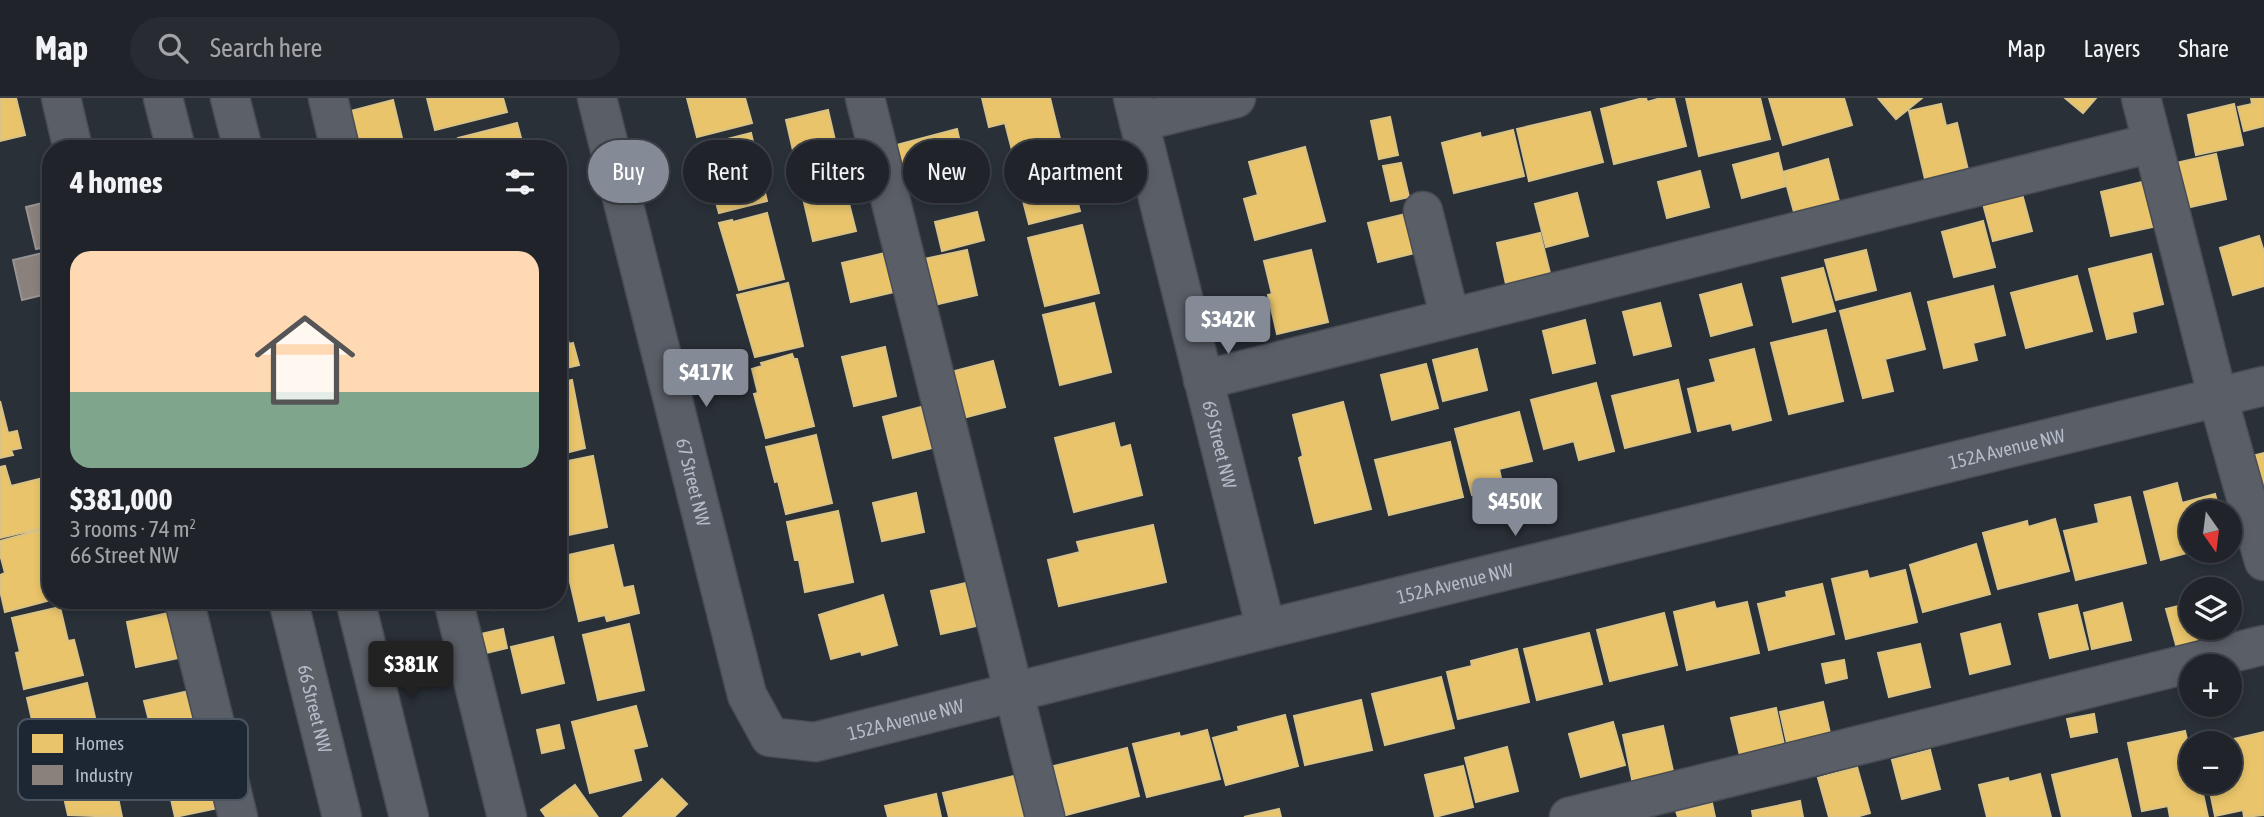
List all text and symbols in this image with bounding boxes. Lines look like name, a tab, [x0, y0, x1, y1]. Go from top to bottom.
search box	[130, 17, 620, 80]
text: Map	[35, 29, 88, 67]
icon: search	[154, 29, 192, 67]
text: Search here	[210, 33, 322, 63]
text: Map	[2007, 35, 2046, 62]
text: Layers	[2084, 35, 2140, 62]
text: Share	[2178, 35, 2229, 62]
chip: Buy	[588, 140, 669, 203]
chip: Rent	[683, 140, 772, 203]
chip: Filters	[786, 140, 889, 203]
chip: New	[903, 140, 990, 203]
chip: Apartment	[1004, 140, 1147, 203]
icon: filters	[501, 163, 539, 201]
text: 4 homes	[70, 165, 163, 199]
pin: $342K	[1179, 296, 1277, 356]
icon: home	[242, 297, 368, 423]
text: $342K	[1201, 306, 1255, 332]
pin: $417K	[657, 350, 755, 409]
text: $417K	[679, 359, 733, 385]
street label: 69 Street NW	[1198, 398, 1241, 491]
street label: 152A Avenue NW	[1946, 424, 2067, 473]
street label: 67 Street NW	[672, 436, 715, 529]
pin: $450K	[1466, 478, 1564, 538]
text: $381,000	[70, 482, 173, 516]
text: $450K	[1488, 488, 1542, 514]
north arrow	[2179, 500, 2242, 564]
map controls	[2179, 500, 2242, 794]
text: 3 rooms · 74 m²	[70, 516, 196, 542]
text: 66 Street NW	[70, 542, 179, 568]
street label: 152A Avenue NW	[1394, 558, 1515, 608]
button: layers	[2179, 577, 2242, 640]
pin: $381K	[362, 642, 460, 701]
text: $381K	[384, 651, 438, 677]
button: +	[2179, 654, 2242, 717]
street label: 66 Street NW	[294, 662, 337, 755]
street label: 152A Avenue NW	[845, 694, 966, 744]
legend	[18, 719, 248, 800]
button: −	[2179, 731, 2242, 794]
text: Homes	[75, 732, 124, 754]
text: Industry	[75, 764, 133, 786]

